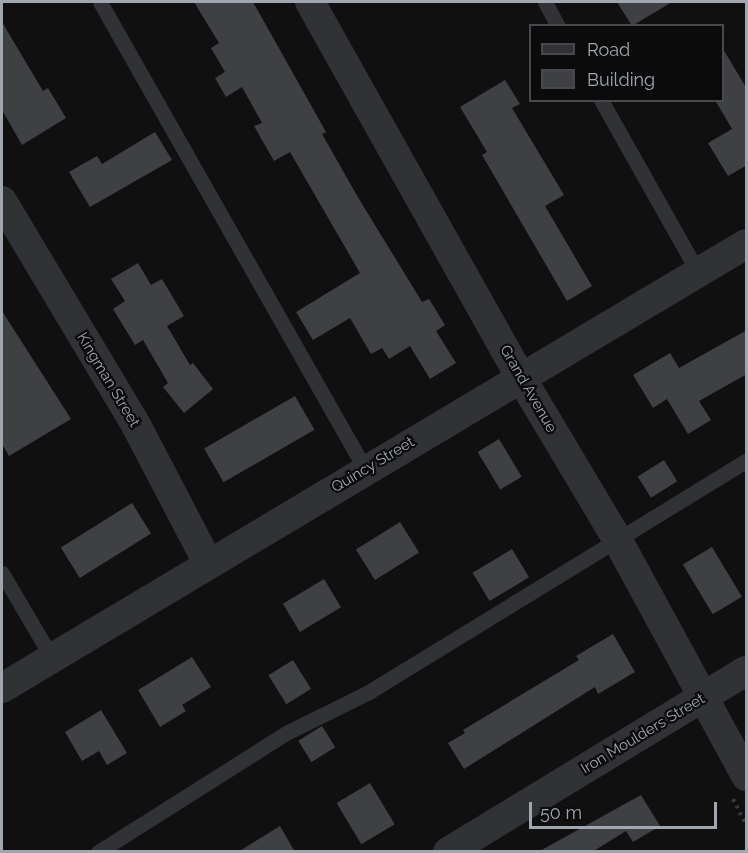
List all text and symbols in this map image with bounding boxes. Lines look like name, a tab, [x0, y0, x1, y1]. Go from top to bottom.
legend	[529, 24, 724, 102]
text: Road	[587, 39, 630, 60]
text: Building	[587, 69, 655, 90]
street label: Kingman Street	[73, 329, 143, 431]
street label: Grand Avenue	[496, 342, 560, 436]
street label: Quincy Street	[328, 433, 418, 497]
street label: Iron Moulders Street	[578, 690, 708, 778]
scale bar	[532, 790, 720, 828]
text: 50 m	[540, 802, 582, 823]

